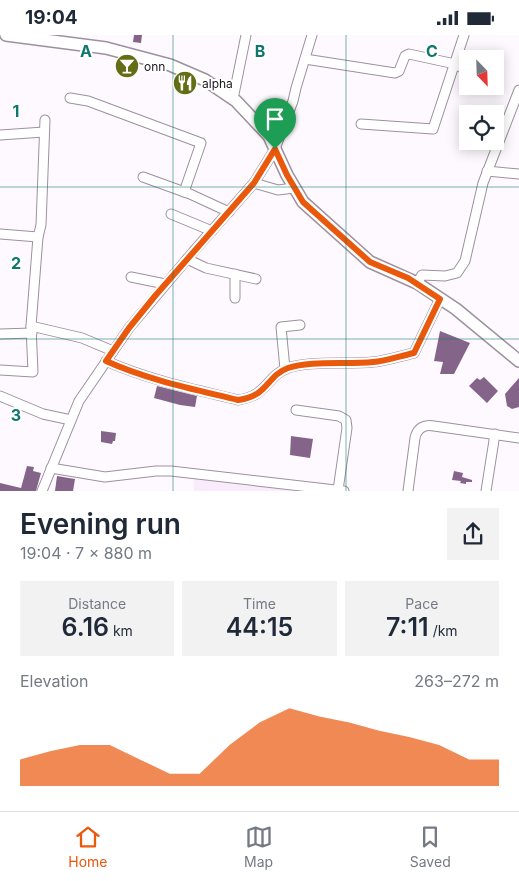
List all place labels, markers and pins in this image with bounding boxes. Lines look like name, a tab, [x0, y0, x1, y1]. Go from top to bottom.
bar icon: onn	[114, 53, 140, 79]
place label: onn	[144, 59, 165, 74]
restaurant icon: alpha	[172, 70, 198, 96]
place label: alpha	[202, 76, 233, 91]
pin	[254, 98, 296, 149]

